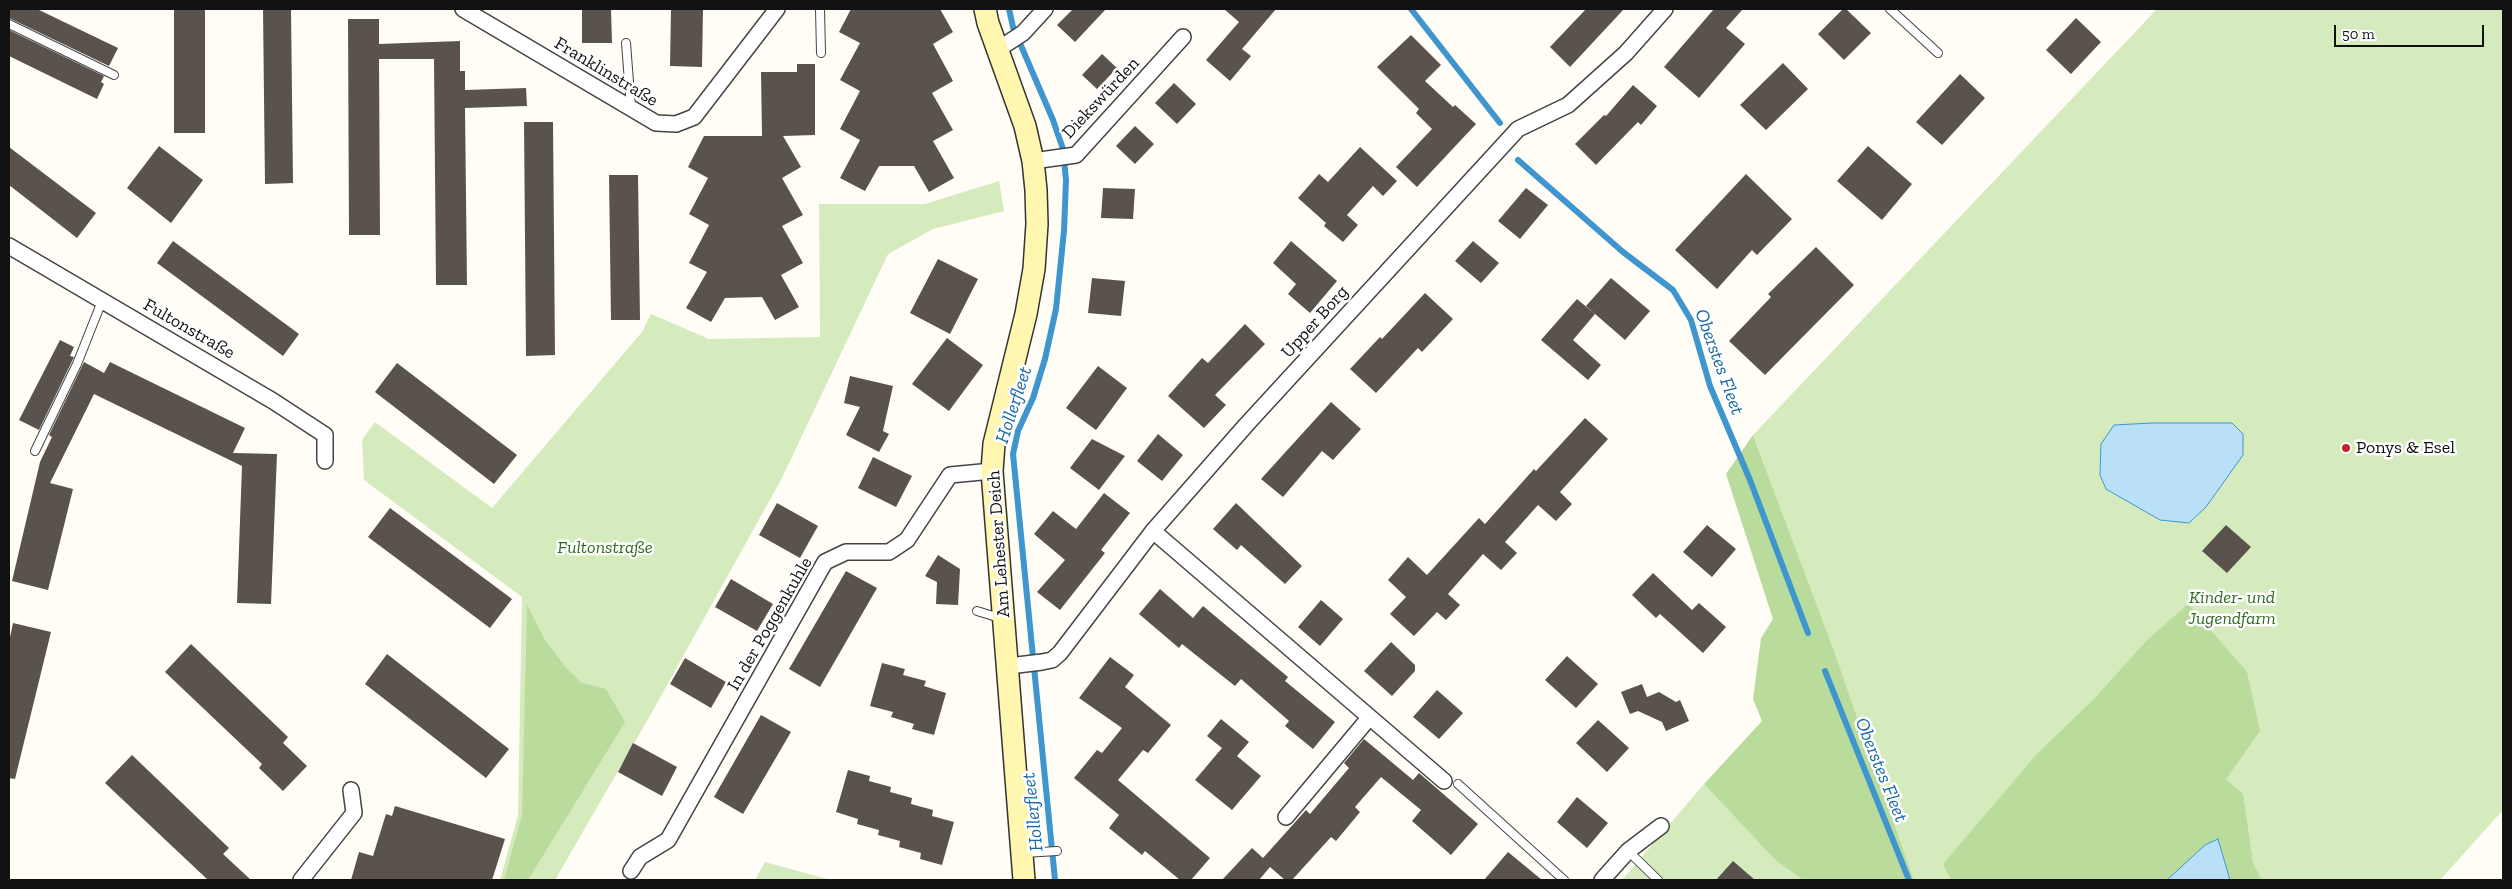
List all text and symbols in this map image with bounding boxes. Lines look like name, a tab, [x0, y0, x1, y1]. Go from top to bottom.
scale bar	[2337, 15, 2487, 47]
text: 50 m	[2342, 25, 2375, 43]
street label: Franklinstraße	[550, 33, 662, 111]
street label: Diekswürden	[1058, 53, 1144, 143]
street label: Upper Borg	[1277, 281, 1353, 363]
street label: Fultonstraße	[139, 294, 239, 364]
water label: Oberstes Fleet	[1689, 306, 1749, 418]
water label: Hollerfleet	[991, 364, 1037, 446]
place label: Ponys & Esel	[2356, 437, 2455, 459]
marker: Ponys & Esel	[2340, 442, 2352, 454]
street label: Am Lehester Deich	[983, 470, 1015, 618]
park label: Fultonstraße	[557, 537, 653, 559]
street label: In der Poggenkuhle	[723, 553, 817, 695]
park label: Kinder- und Jugendfarm	[2188, 587, 2276, 630]
water label: Oberstes Fleet	[1850, 714, 1912, 826]
water label: Hollerfleet	[1018, 771, 1048, 853]

